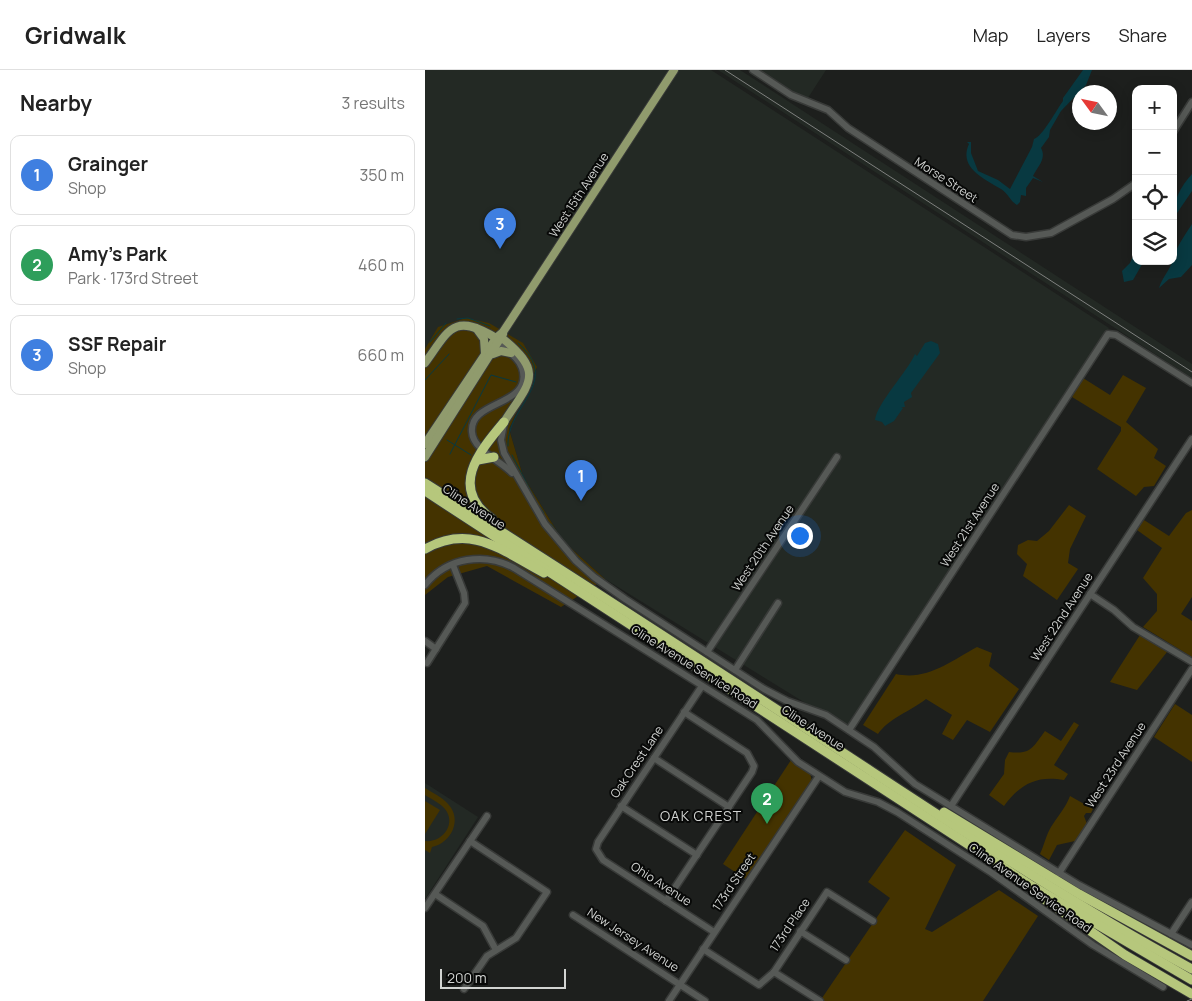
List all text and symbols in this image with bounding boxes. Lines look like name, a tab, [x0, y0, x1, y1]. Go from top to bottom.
text: Gridwalk	[25, 18, 126, 51]
text: Map	[973, 23, 1008, 47]
text: Layers	[1036, 23, 1090, 47]
text: Share	[1118, 23, 1167, 47]
north arrow	[1072, 85, 1117, 130]
map controls	[1132, 85, 1177, 265]
button: +	[1132, 85, 1177, 130]
text: Nearby	[20, 89, 92, 117]
text: 3 results	[342, 92, 405, 114]
button: −	[1132, 130, 1177, 175]
street label: West 15th Avenue	[545, 149, 612, 240]
text: Grainger	[68, 151, 148, 177]
street label: Morse Street	[911, 153, 981, 206]
text: 1	[33, 164, 41, 186]
text: 350 m	[359, 164, 404, 186]
button: locate	[1132, 175, 1177, 220]
text: Shop	[68, 177, 106, 199]
pin: 3	[484, 208, 516, 249]
button: layers	[1132, 220, 1177, 265]
text: Amy's Park	[68, 241, 167, 267]
text: 2	[32, 254, 42, 276]
text: 460 m	[358, 254, 404, 276]
text: Park · 173rd Street	[68, 267, 198, 289]
text: SSF Repair	[68, 331, 166, 357]
text: 3	[32, 344, 42, 366]
text: 660 m	[358, 344, 404, 366]
text: Shop	[68, 357, 106, 379]
pin: 1	[565, 460, 597, 501]
street label: West 21st Avenue	[936, 479, 1003, 570]
street label: Cline Avenue	[440, 480, 509, 533]
street label: West 20th Avenue	[727, 501, 798, 594]
your location	[787, 523, 813, 549]
street label: West 22nd Avenue	[1027, 569, 1097, 664]
street label: Cline Avenue Service Road	[628, 621, 761, 713]
street label: Cline Avenue	[779, 701, 848, 754]
street label: West 23rd Avenue	[1081, 718, 1150, 811]
street label: Oak Crest Lane	[606, 722, 667, 801]
pin: 2	[751, 783, 783, 824]
district label: OAK CREST	[660, 806, 742, 825]
street label: Cline Avenue Service Road	[966, 839, 1095, 936]
street label: 173rd Street	[708, 849, 759, 914]
street label: Ohio Avenue	[628, 858, 695, 910]
street label: 173rd Place	[765, 895, 814, 955]
street label: New Jersey Avenue	[584, 904, 682, 976]
scale bar	[440, 966, 566, 989]
text: 200 m	[447, 968, 487, 987]

